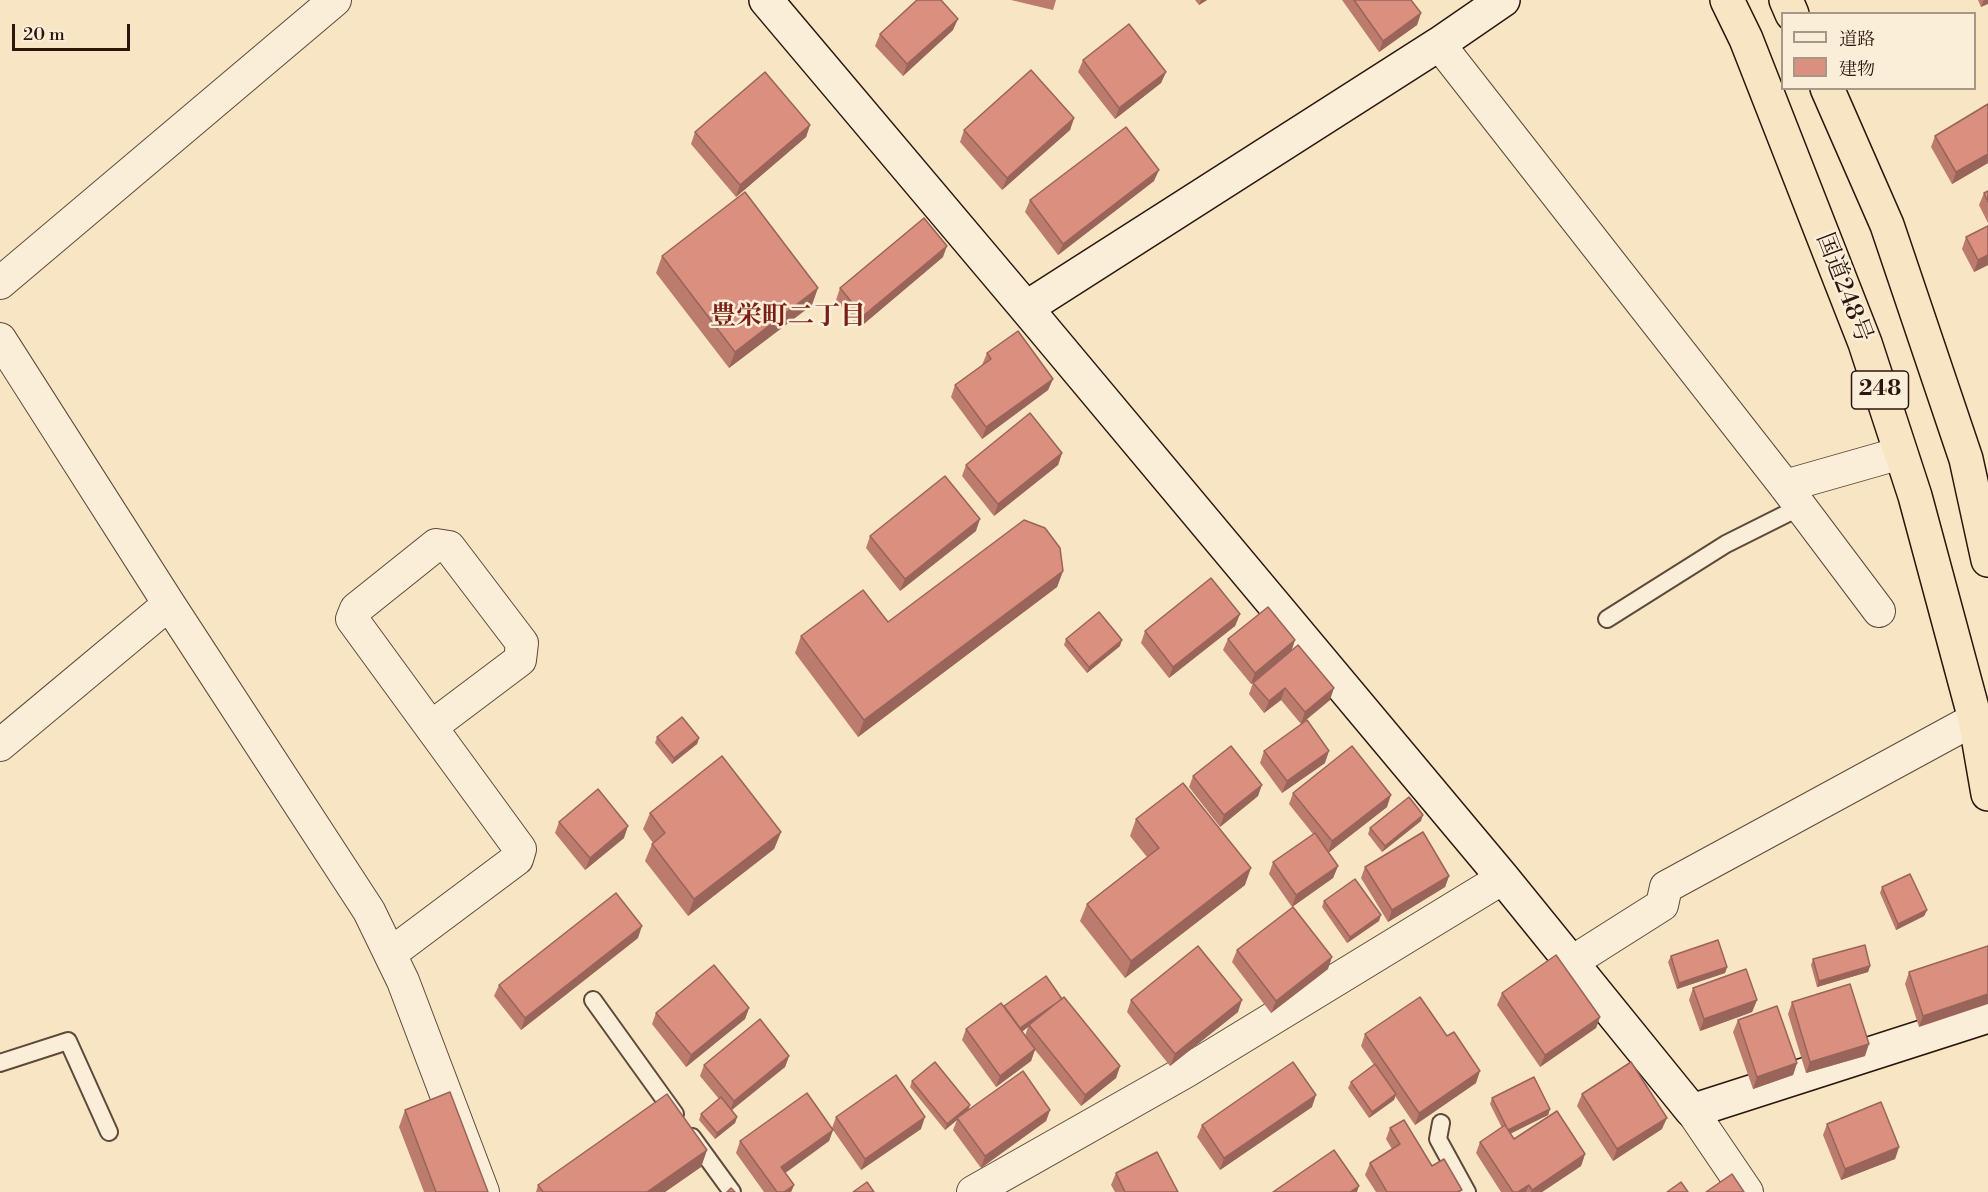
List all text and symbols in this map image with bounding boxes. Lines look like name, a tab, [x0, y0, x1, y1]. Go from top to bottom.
scale bar	[15, 12, 134, 50]
legend	[1781, 12, 1976, 90]
text: 20 m	[23, 23, 65, 46]
text: 道路	[1839, 28, 1875, 51]
text: 建物	[1839, 58, 1875, 81]
street label: 国道248号	[1809, 229, 1877, 347]
district label: 豊栄町二丁目	[710, 302, 866, 334]
road number: 248	[1852, 371, 1908, 409]

